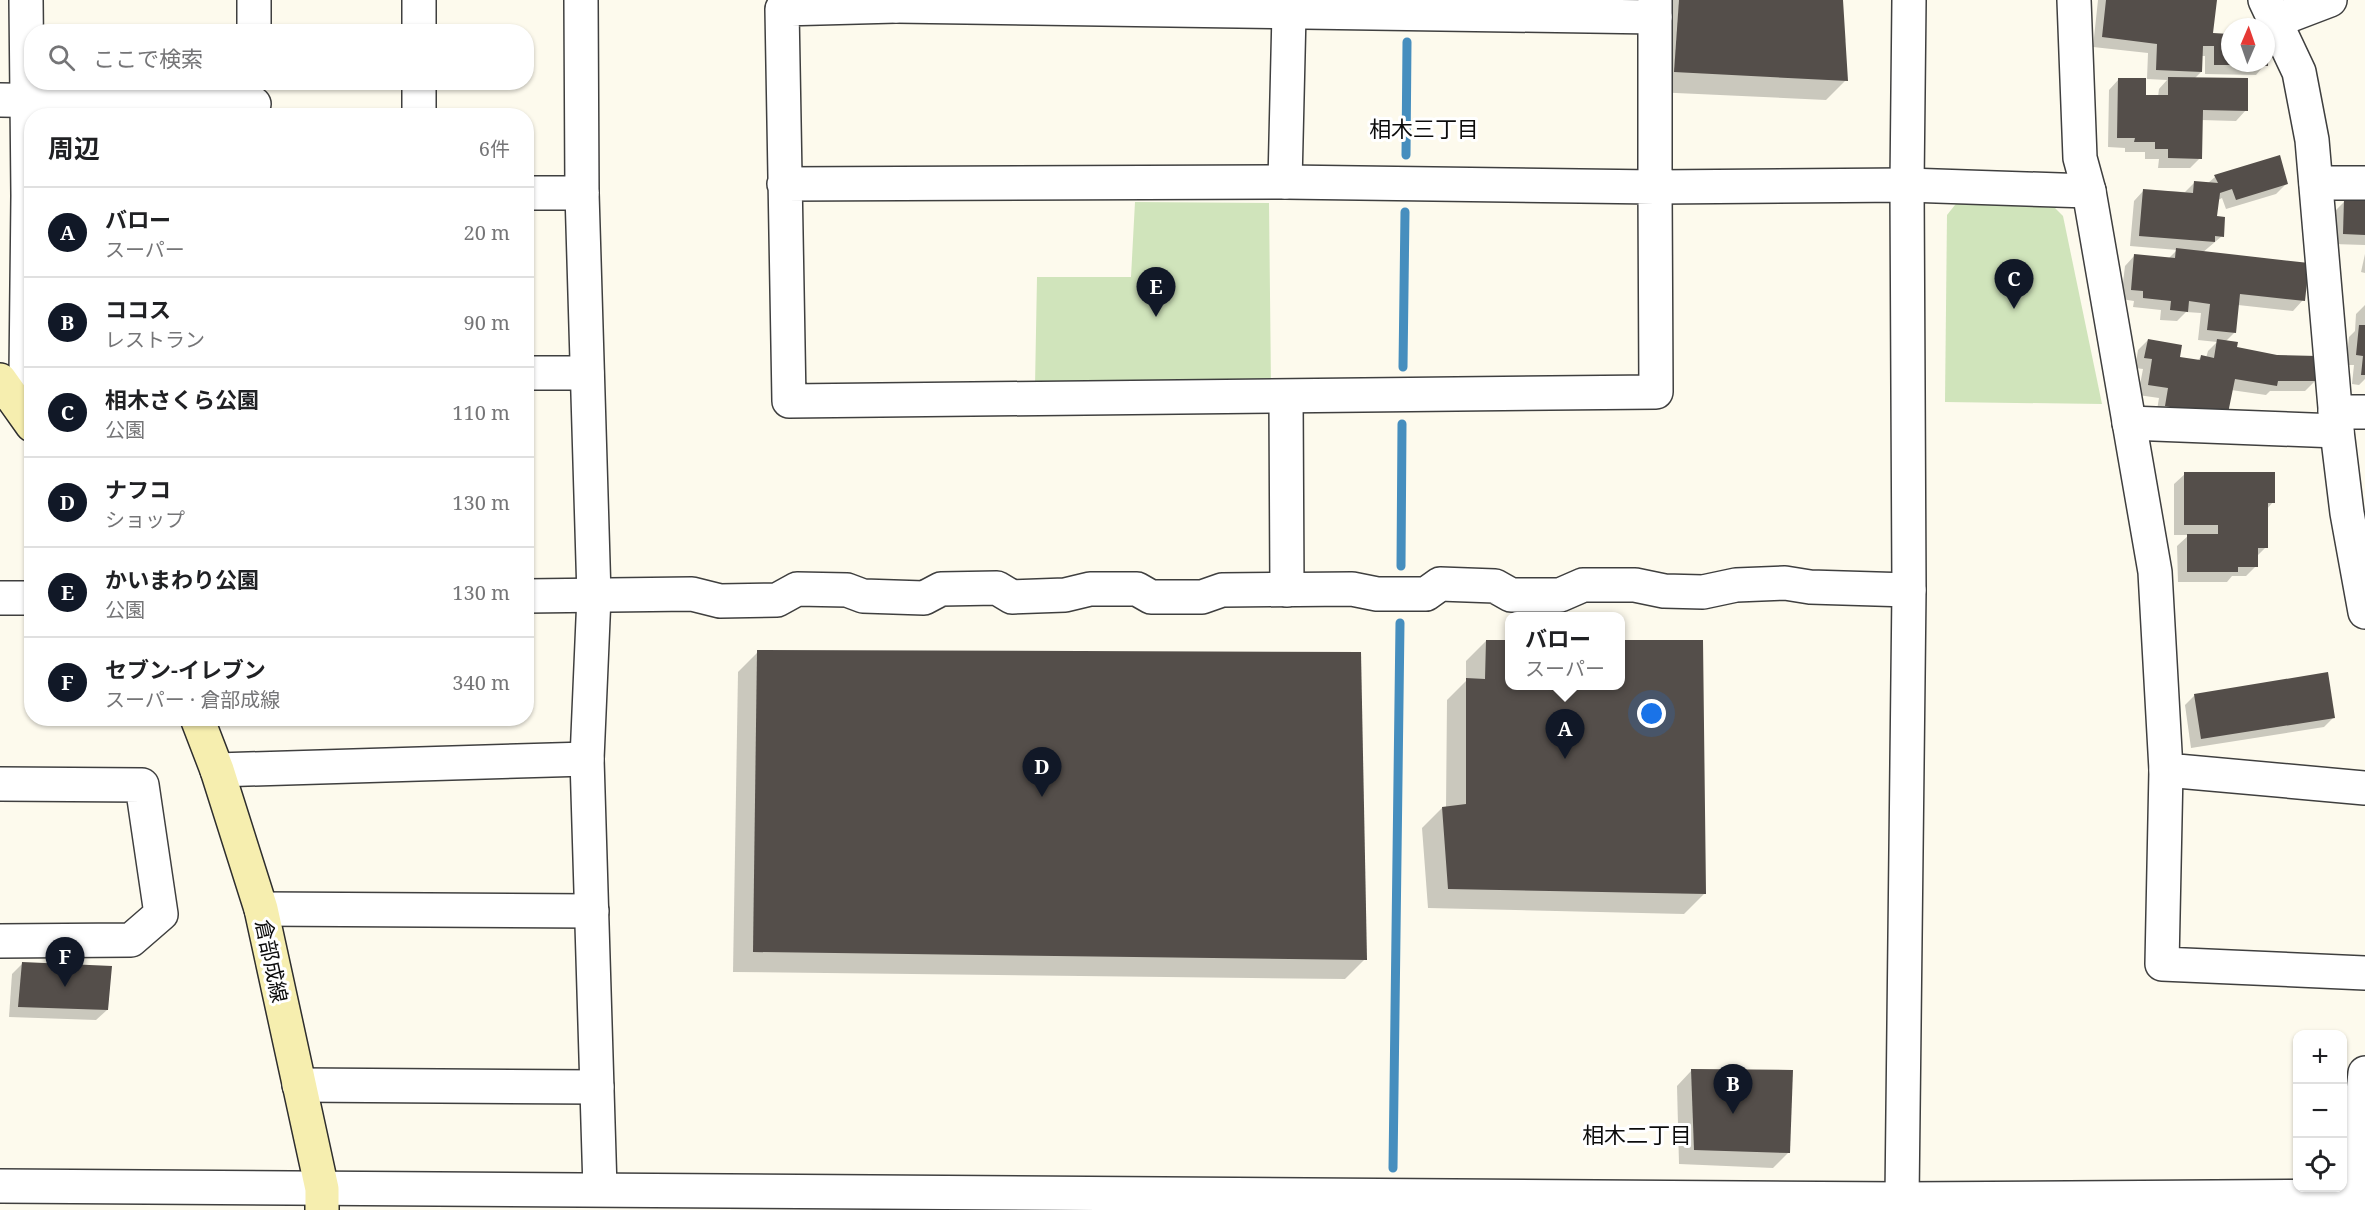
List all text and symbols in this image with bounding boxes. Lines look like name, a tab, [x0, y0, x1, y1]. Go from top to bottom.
north arrow	[2221, 18, 2275, 72]
search box	[24, 24, 534, 90]
icon: search	[45, 41, 78, 74]
text: ここで検索	[93, 43, 203, 73]
district label: 相木三丁目	[1369, 113, 1479, 143]
text: 周辺	[48, 130, 100, 166]
text: 6件	[479, 135, 510, 162]
text: バロー	[105, 204, 171, 234]
text: A	[60, 219, 75, 246]
text: 20 m	[464, 219, 510, 246]
text: スーパー	[105, 236, 185, 263]
pin: C	[1994, 260, 2034, 309]
pin: E	[1136, 268, 1176, 317]
text: ココス	[105, 294, 171, 324]
text: B	[61, 309, 74, 336]
text: 90 m	[464, 309, 510, 336]
text: レストラン	[105, 326, 205, 353]
text: 相木さくら公園	[105, 384, 259, 414]
text: C	[61, 399, 74, 426]
text: 110 m	[452, 399, 510, 426]
text: 公園	[105, 416, 145, 443]
text: ナフコ	[105, 474, 171, 504]
text: D	[60, 489, 75, 516]
text: 130 m	[452, 489, 510, 516]
text: ショップ	[105, 506, 185, 533]
text: かいまわり公園	[105, 564, 259, 594]
text: E	[61, 579, 74, 606]
text: 130 m	[452, 579, 510, 606]
text: 公園	[105, 596, 145, 623]
popup	[1505, 612, 1625, 690]
text: バロー	[1525, 623, 1591, 653]
text: セブン-イレブン	[105, 654, 266, 684]
text: スーパー	[1525, 655, 1605, 682]
text: F	[61, 669, 74, 696]
text: 340 m	[452, 669, 510, 696]
text: スーパー · 倉部成線	[105, 686, 280, 713]
your location	[1637, 699, 1666, 728]
pin: A	[1546, 710, 1584, 759]
pin: D	[1022, 748, 1062, 797]
street label: 倉部成線	[250, 917, 294, 1005]
pin: F	[46, 938, 84, 987]
map controls	[2293, 1030, 2347, 1192]
button: +	[2293, 1030, 2347, 1084]
pin: B	[1714, 1064, 1752, 1114]
button: −	[2293, 1084, 2347, 1138]
district label: 相木二丁目	[1582, 1119, 1692, 1149]
button: locate	[2293, 1138, 2347, 1192]

